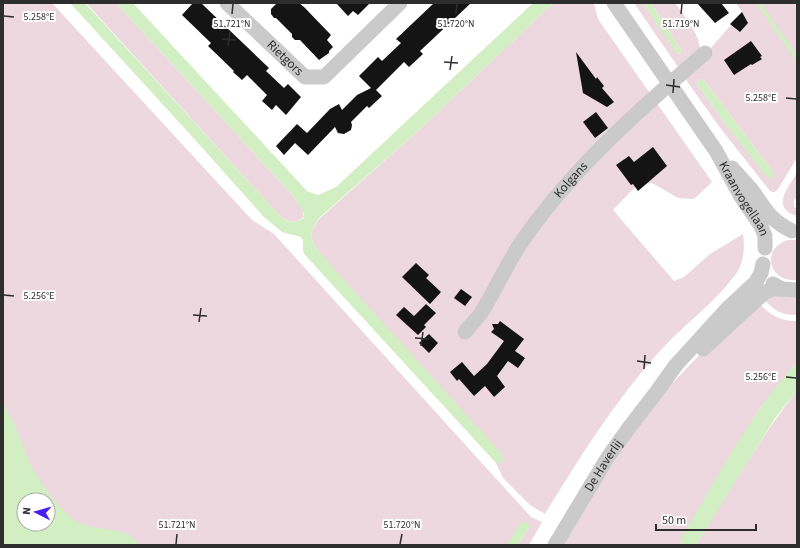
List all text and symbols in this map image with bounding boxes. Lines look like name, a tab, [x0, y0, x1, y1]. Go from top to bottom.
text: 5.258°E	[24, 10, 54, 24]
text: 51.721°N	[213, 17, 251, 31]
text: 51.720°N	[437, 17, 475, 31]
text: 51.719°N	[662, 17, 700, 31]
street label: Rietgors	[263, 36, 308, 80]
text: 5.258°E	[746, 91, 776, 105]
street label: Kolgans	[550, 157, 592, 202]
street label: Kraanvogellaan	[714, 158, 773, 239]
text: 5.256°E	[24, 289, 54, 303]
text: 5.256°E	[746, 370, 776, 384]
street label: De Haverlij	[580, 436, 627, 495]
north arrow	[16, 492, 56, 532]
scale bar	[656, 506, 756, 532]
text: N	[19, 507, 34, 515]
text: 50 m	[662, 512, 686, 529]
text: 51.721°N	[158, 518, 196, 532]
text: 51.720°N	[383, 518, 421, 532]

